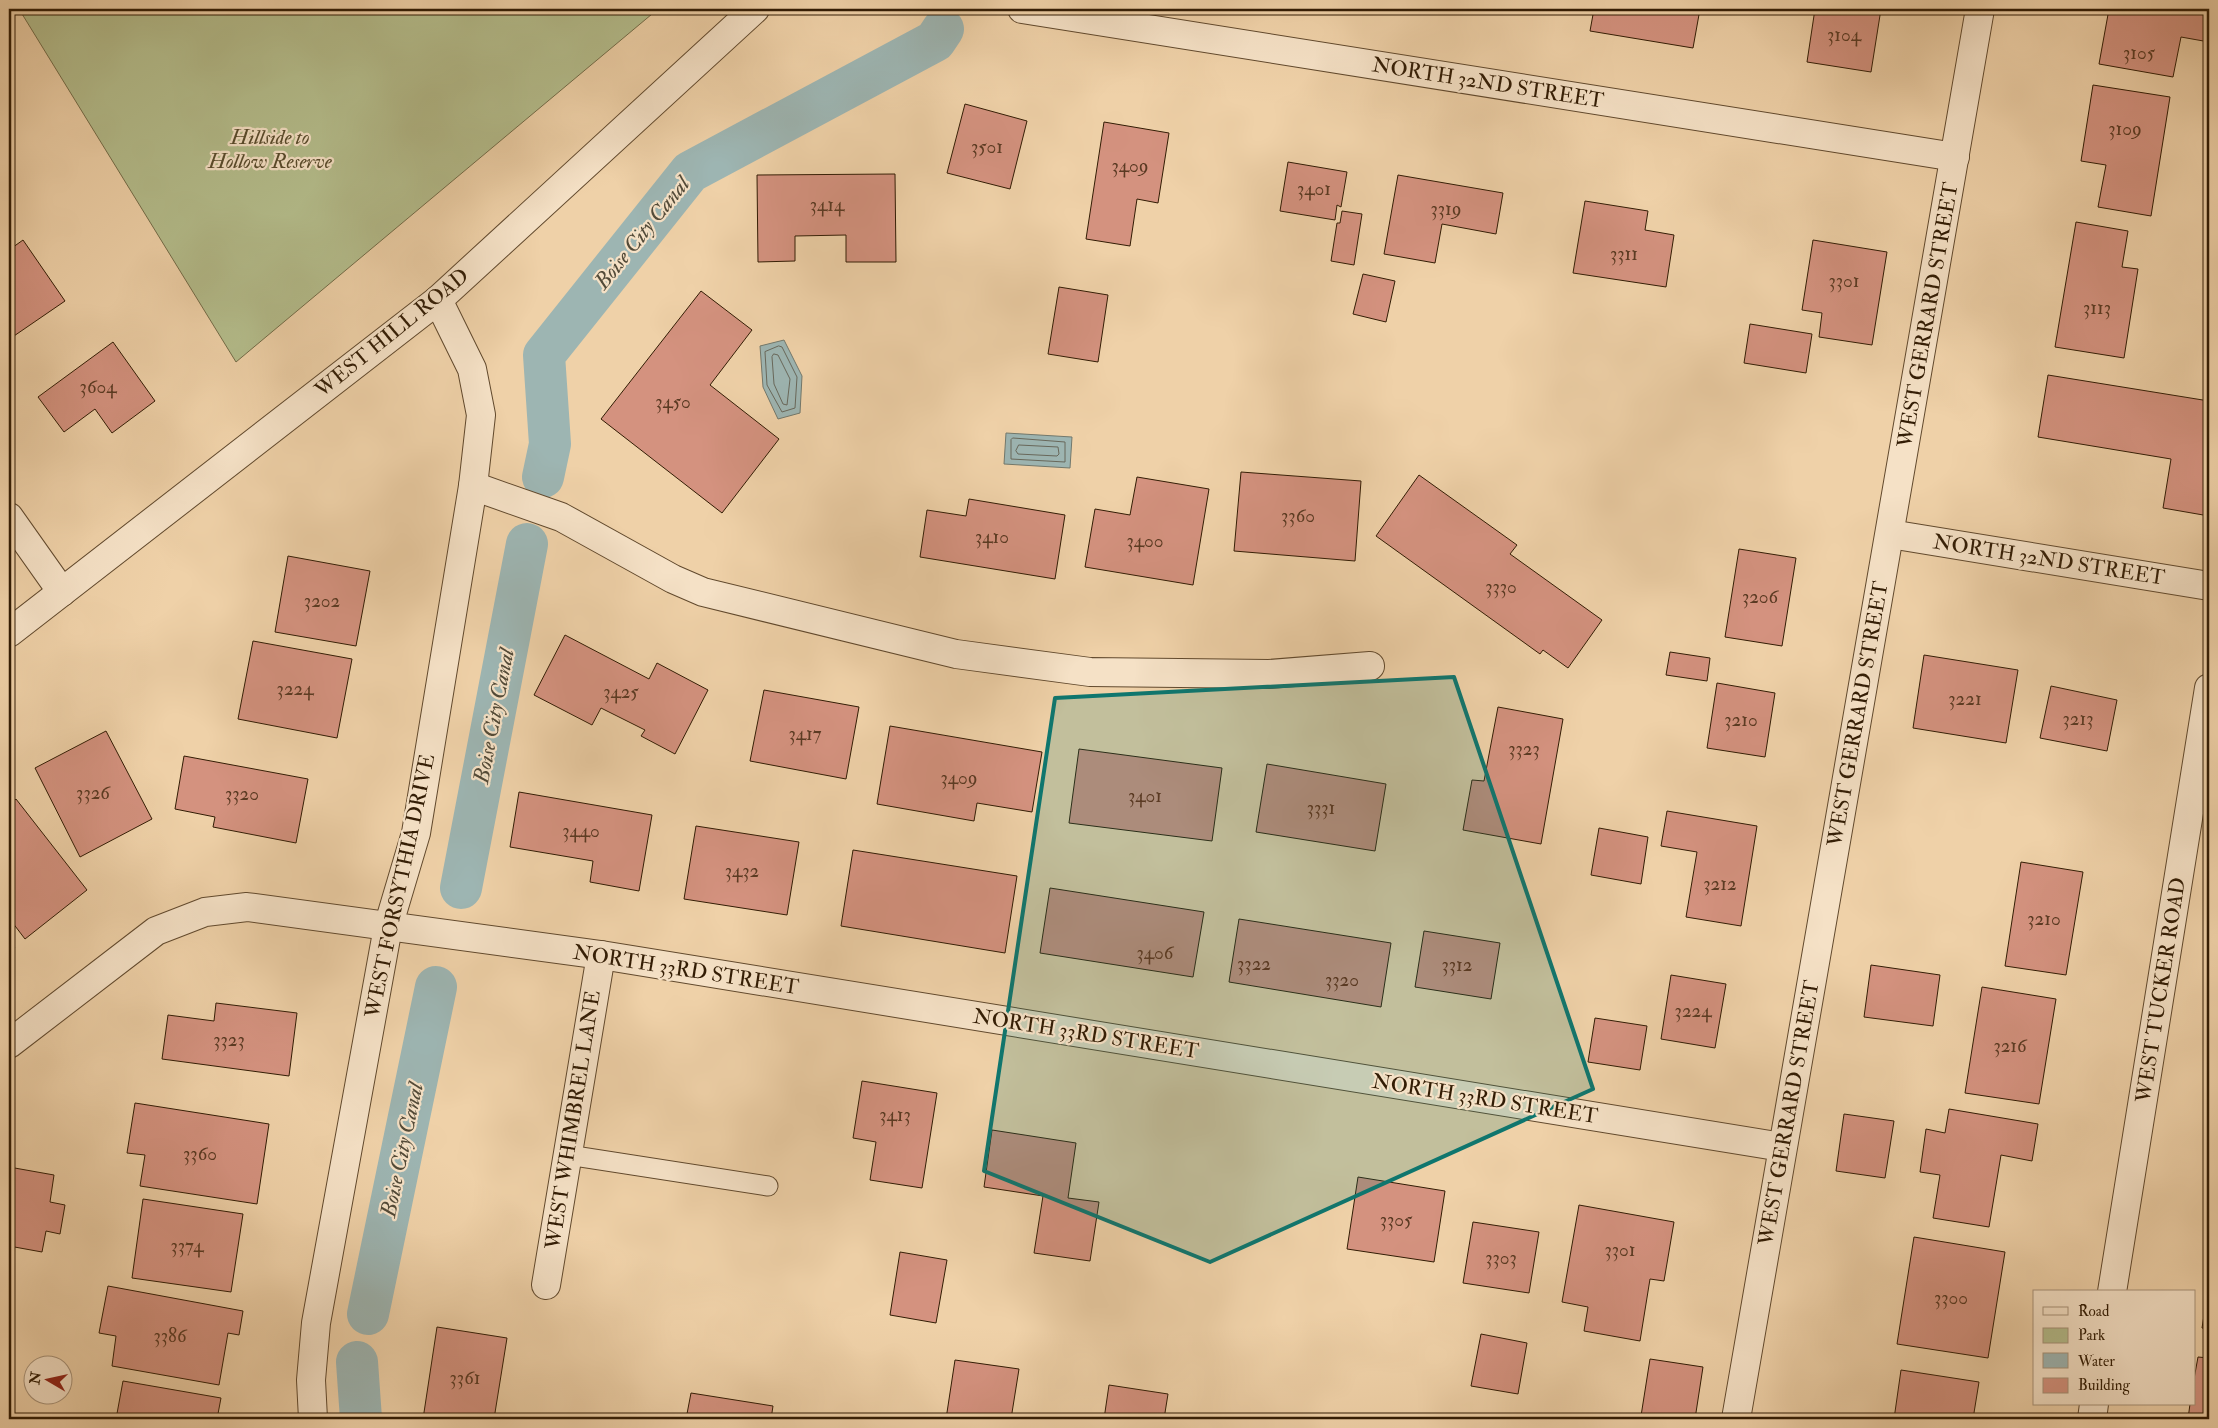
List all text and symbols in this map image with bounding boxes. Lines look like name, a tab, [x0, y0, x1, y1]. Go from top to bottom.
house number: 3104	[1827, 23, 1862, 47]
house number: 3105	[2123, 41, 2156, 65]
street label: NORTH 32ND STREET	[1370, 51, 1606, 115]
house number: 3109	[2108, 117, 2142, 141]
park label: Hillside to Hollow Reserve	[207, 124, 333, 175]
house number: 3501	[971, 135, 1003, 159]
house number: 3409	[1112, 154, 1148, 178]
water label: Boise City Canal	[587, 170, 697, 296]
house number: 3401	[1297, 177, 1331, 201]
street label: WEST GERRARD STREET	[1891, 180, 1965, 451]
house number: 3414	[810, 193, 845, 217]
house number: 3319	[1430, 197, 1462, 221]
house number: 3311	[1610, 242, 1638, 266]
street label: WEST HILL ROAD	[309, 263, 475, 404]
house number: 3301	[1829, 269, 1860, 293]
house number: 3113	[2083, 296, 2111, 320]
house number: 3604	[80, 375, 117, 399]
house number: 3450	[655, 390, 691, 414]
house number: 3360	[1281, 504, 1315, 528]
house number: 3410	[975, 525, 1009, 549]
street label: NORTH 32ND STREET	[1931, 528, 2167, 592]
house number: 3400	[1127, 529, 1163, 553]
house number: 3330	[1485, 575, 1517, 599]
street label: WEST GERRARD STREET	[1821, 579, 1895, 850]
house number: 3206	[1742, 585, 1780, 609]
house number: 3202	[304, 589, 340, 613]
water label: Boise City Canal	[467, 645, 521, 787]
house number: 3224	[277, 677, 314, 701]
house number: 3425	[603, 680, 639, 704]
house number: 3221	[1948, 687, 1982, 711]
house number: 3213	[2063, 707, 2094, 731]
house number: 3210	[1724, 708, 1758, 732]
house number: 3417	[789, 722, 822, 746]
house number: 3323	[1508, 737, 1540, 761]
street label: WEST FORSYTHIA DRIVE	[359, 752, 441, 1021]
house number: 3409	[941, 766, 977, 790]
house number: 3326	[76, 781, 111, 805]
house number: 3320	[225, 782, 259, 806]
house number: 3401	[1128, 784, 1162, 808]
house number: 3331	[1307, 796, 1335, 820]
house number: 3440	[562, 819, 600, 843]
house number: 3432	[725, 859, 759, 883]
house number: 3212	[1703, 872, 1737, 896]
street label: WEST TUCKER ROAD	[2130, 875, 2192, 1106]
house number: 3210	[2027, 907, 2061, 931]
street label: NORTH 33RD STREET	[571, 939, 801, 1001]
house number: 3406	[1137, 941, 1175, 965]
house number: 3322	[1237, 952, 1271, 976]
house number: 3312	[1442, 953, 1473, 977]
house number: 3320	[1325, 968, 1359, 992]
street label: WEST GERRARD STREET	[1752, 978, 1826, 1249]
street label: WEST WHIMBREL LANE	[539, 989, 607, 1252]
house number: 3224	[1675, 999, 1712, 1023]
street label: NORTH 33RD STREET	[971, 1003, 1201, 1065]
house number: 3323	[213, 1028, 245, 1052]
house number: 3216	[1993, 1034, 2028, 1058]
street label: NORTH 33RD STREET	[1370, 1068, 1600, 1130]
water label: Boise City Canal	[374, 1079, 430, 1221]
house number: 3413	[879, 1103, 911, 1127]
house number: 3360	[183, 1142, 217, 1166]
house number: 3305	[1380, 1208, 1413, 1232]
house number: 3374	[170, 1234, 204, 1258]
house number: 3301	[1605, 1238, 1636, 1262]
house number: 3303	[1485, 1246, 1517, 1270]
house number: 3300	[1934, 1286, 1968, 1310]
legend	[2033, 1290, 2196, 1406]
text: Road	[2078, 1302, 2110, 1321]
house number: 3386	[153, 1324, 188, 1348]
text: Park	[2078, 1326, 2105, 1345]
text: Water	[2077, 1352, 2115, 1371]
north arrow	[22, 1356, 72, 1406]
house number: 3361	[450, 1366, 480, 1390]
text: N	[26, 1370, 45, 1387]
text: Building	[2078, 1376, 2130, 1395]

